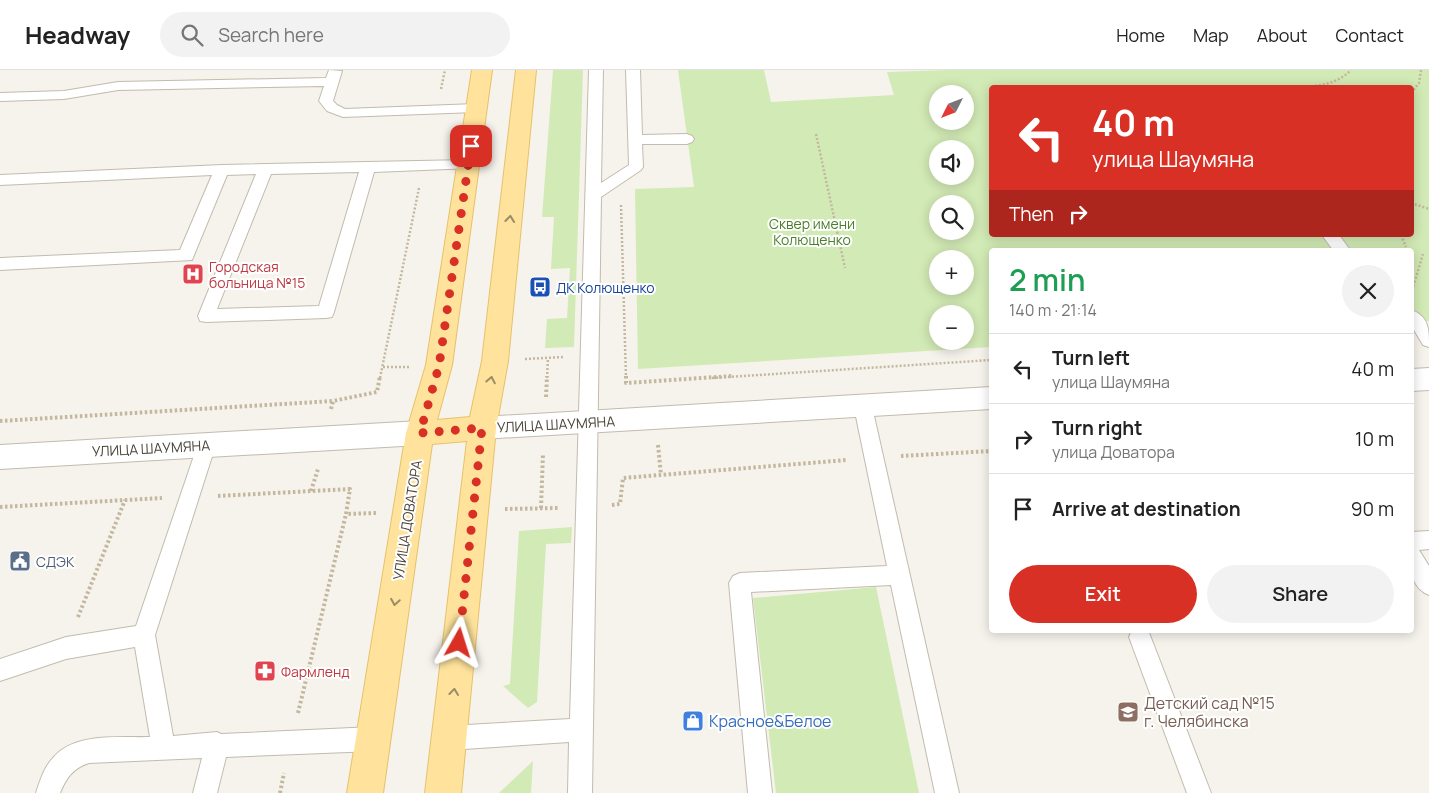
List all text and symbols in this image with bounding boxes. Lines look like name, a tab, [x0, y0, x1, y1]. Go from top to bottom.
search box	[160, 12, 510, 57]
text: Headway	[25, 18, 130, 51]
icon: search	[178, 21, 206, 49]
text: Search here	[218, 22, 324, 48]
text: Home	[1116, 23, 1165, 47]
text: Map	[1193, 23, 1229, 47]
text: About	[1257, 23, 1307, 47]
text: Contact	[1335, 23, 1404, 47]
north arrow	[929, 85, 974, 130]
map controls	[929, 85, 974, 350]
text: 40 m	[1092, 99, 1175, 147]
icon: left	[1009, 105, 1074, 170]
pin	[450, 125, 492, 167]
icon: arrive	[457, 132, 485, 160]
button: sound	[929, 140, 974, 185]
text: улица Шаумяна	[1092, 144, 1254, 174]
button: search	[929, 195, 974, 240]
icon: right	[1064, 200, 1092, 228]
text: Then	[1009, 201, 1054, 227]
one-way arrow	[504, 214, 515, 222]
park label: Сквер имени Колющенко	[769, 214, 855, 249]
button: +	[929, 250, 974, 295]
place label: Городская больница №15	[209, 257, 305, 292]
text: 2 min	[1009, 259, 1085, 300]
hospital icon: Городская больница №15	[181, 262, 205, 286]
button: close	[1342, 265, 1394, 317]
bus stop icon: ДК Колющенко	[528, 275, 552, 299]
place label: ДК Колющенко	[556, 278, 655, 297]
text: 140 m · 21:14	[1009, 299, 1097, 321]
button: −	[929, 305, 974, 350]
text: Turn left	[1052, 345, 1130, 371]
icon: left	[1009, 355, 1037, 383]
text: 40 m	[1351, 356, 1394, 382]
text: улица Шаумяна	[1052, 371, 1170, 393]
one-way arrow	[486, 376, 496, 384]
street label: УЛИЦА ШАУМЯНА	[497, 411, 616, 437]
text: Turn right	[1052, 415, 1142, 441]
icon: right	[1009, 425, 1037, 453]
text: 10 m	[1355, 426, 1394, 452]
street label: УЛИЦА ШАУМЯНА	[92, 435, 211, 461]
text: улица Доватора	[1052, 441, 1175, 463]
street label: УЛИЦА ДОВАТОРА	[388, 458, 426, 581]
icon: arrive	[1009, 495, 1037, 523]
text: Arrive at destination	[1052, 496, 1241, 522]
text: 90 m	[1351, 496, 1394, 522]
public building icon: СДЭК	[8, 549, 32, 573]
place label: СДЭК	[36, 552, 75, 571]
button: Exit	[1009, 565, 1197, 623]
button: Share	[1207, 565, 1394, 623]
one-way arrow	[390, 598, 400, 606]
position arrow	[432, 616, 484, 668]
pharmacy icon: Фармленд	[253, 659, 277, 683]
place label: Фармленд	[281, 662, 350, 681]
one-way arrow	[448, 688, 459, 696]
place label: Детский сад №15 г. Челябинска	[1144, 692, 1275, 732]
school or university icon: Детский сад №15 г. Челябинска	[1116, 700, 1140, 724]
shop icon: Красное&Белое	[681, 709, 705, 733]
place label: Красное&Белое	[709, 710, 831, 732]

